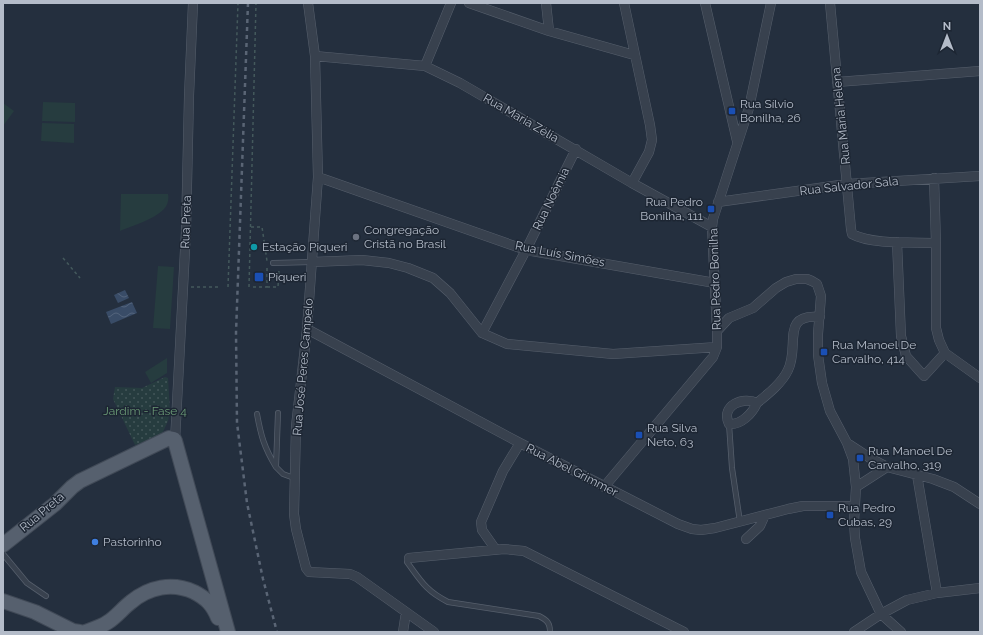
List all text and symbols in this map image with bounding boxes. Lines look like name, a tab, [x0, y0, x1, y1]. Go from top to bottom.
north arrow	[927, 16, 967, 56]
text: N	[943, 20, 951, 33]
street label: Rua Maria Helena	[829, 67, 853, 165]
street label: Rua Maria Zélia	[481, 91, 561, 145]
place label: Rua Sílvio Bonilha, 26	[740, 97, 801, 125]
marker: Rua Sílvio Bonilha, 26	[727, 106, 737, 116]
street label: Rua Noêmia	[530, 165, 572, 233]
street label: Rua Salvador Sala	[799, 174, 899, 198]
street label: Rua Preta	[178, 195, 194, 249]
place label: Rua Pedro Bonilha, 111	[640, 195, 703, 223]
marker: Rua Pedro Bonilha, 111	[706, 204, 716, 214]
place label: Congregação Cristã no Brasil	[364, 223, 447, 251]
street label: Rua Pedro Bonilha	[706, 228, 724, 330]
marker: Congregação Cristã no Brasil	[351, 232, 361, 242]
street label: Rua Luís Simões	[514, 238, 606, 270]
place label: Estação Piqueri	[262, 240, 347, 254]
marker: Estação Piqueri	[249, 242, 259, 252]
place label: Piqueri	[268, 270, 306, 284]
marker: Piqueri	[253, 271, 265, 283]
street label: Rua José Peres Campelo	[290, 298, 316, 436]
place label: Rua Manoel De Carvalho, 414	[832, 338, 916, 366]
marker: Rua Manoel De Carvalho, 414	[819, 347, 829, 357]
park label: Jardim - Fase 4	[103, 404, 187, 418]
place label: Rua Silva Neto, 63	[647, 421, 697, 449]
marker: Rua Silva Neto, 63	[634, 430, 644, 440]
street label: Rua Abel Grimmer	[524, 441, 621, 500]
place label: Rua Manoel De Carvalho, 319	[868, 444, 952, 472]
marker: Rua Manoel De Carvalho, 319	[855, 453, 865, 463]
street label: Rua Preta	[17, 489, 67, 535]
place label: Rua Pedro Cubas, 29	[838, 501, 896, 529]
marker: Rua Pedro Cubas, 29	[825, 510, 835, 520]
place label: Pastorinho	[103, 535, 162, 549]
marker: Pastorinho	[90, 537, 100, 547]

